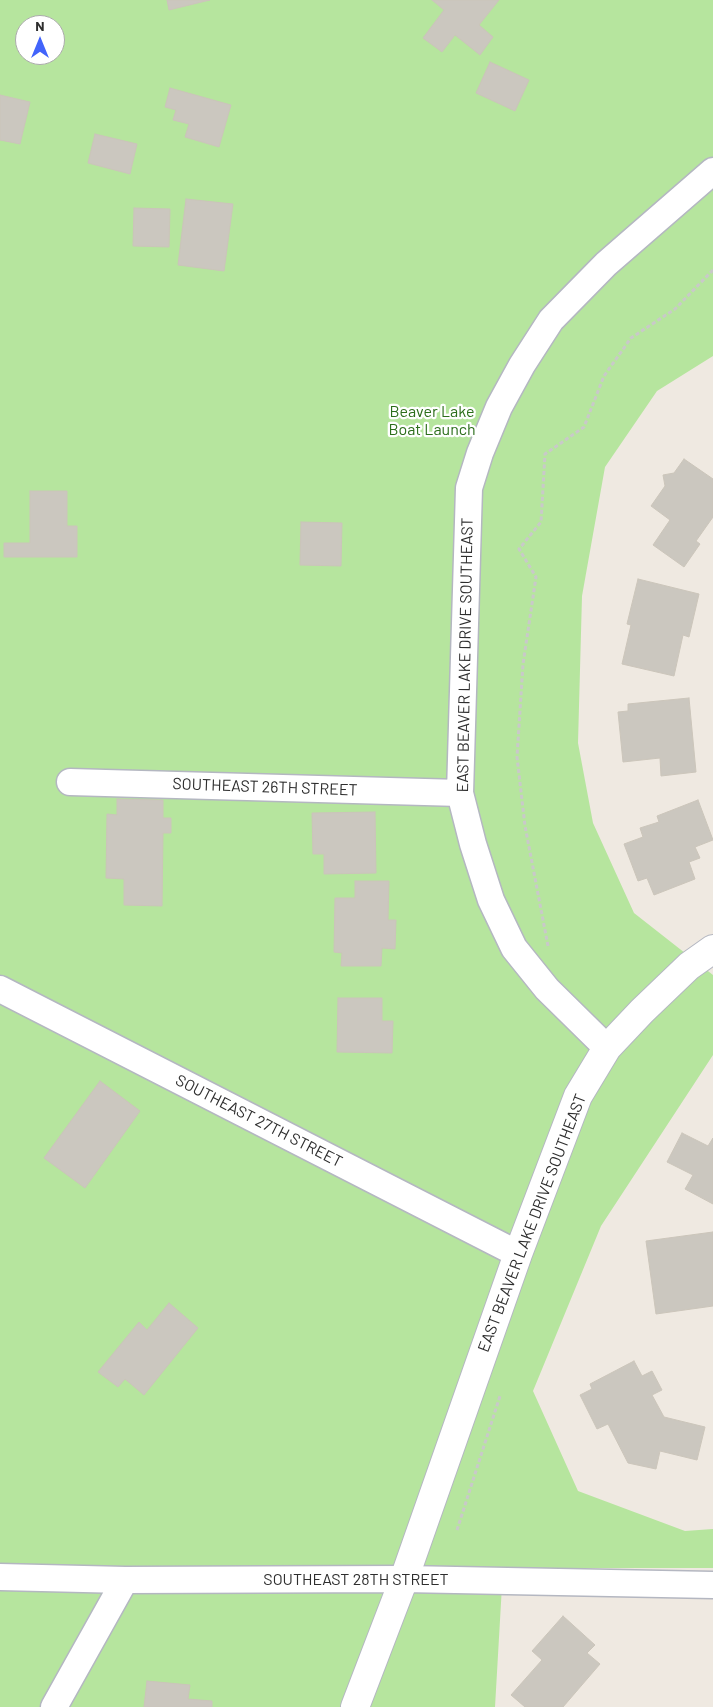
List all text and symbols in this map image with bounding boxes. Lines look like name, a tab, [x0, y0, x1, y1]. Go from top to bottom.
north arrow	[15, 15, 65, 65]
text: N	[35, 17, 45, 34]
park label: Beaver Lake Boat Launch	[388, 402, 476, 440]
street label: EAST BEAVER LAKE DRIVE SOUTHEAST	[453, 517, 477, 793]
street label: SOUTHEAST 26TH STREET	[172, 774, 358, 800]
street label: SOUTHEAST 27TH STREET	[172, 1071, 346, 1171]
street label: EAST BEAVER LAKE DRIVE SOUTHEAST	[474, 1091, 590, 1355]
street label: SOUTHEAST 28TH STREET	[263, 1570, 449, 1590]

